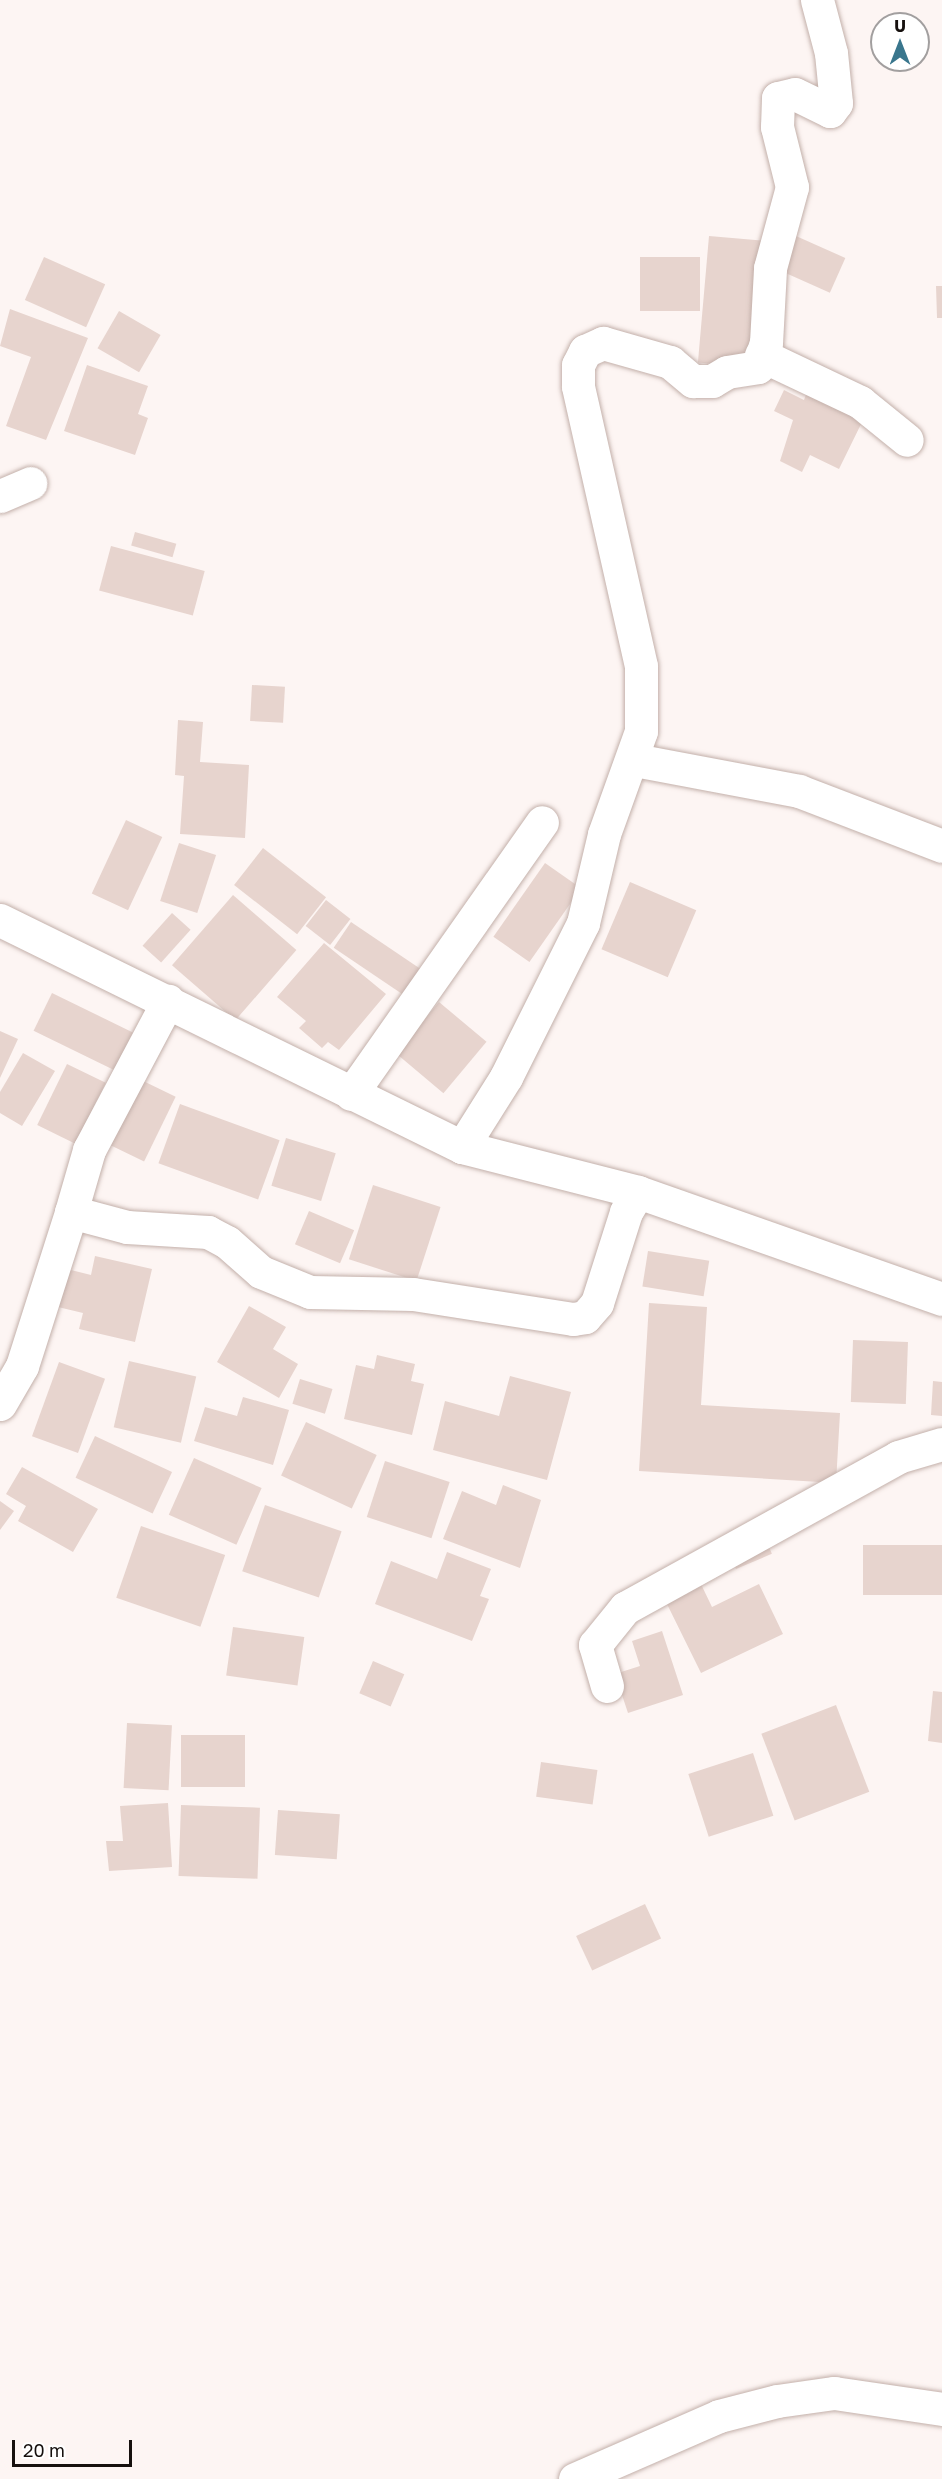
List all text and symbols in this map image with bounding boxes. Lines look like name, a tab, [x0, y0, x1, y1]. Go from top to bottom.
north arrow	[870, 12, 930, 72]
text: U	[894, 16, 906, 36]
scale bar	[15, 2428, 135, 2466]
text: 20 m	[23, 2439, 65, 2461]

